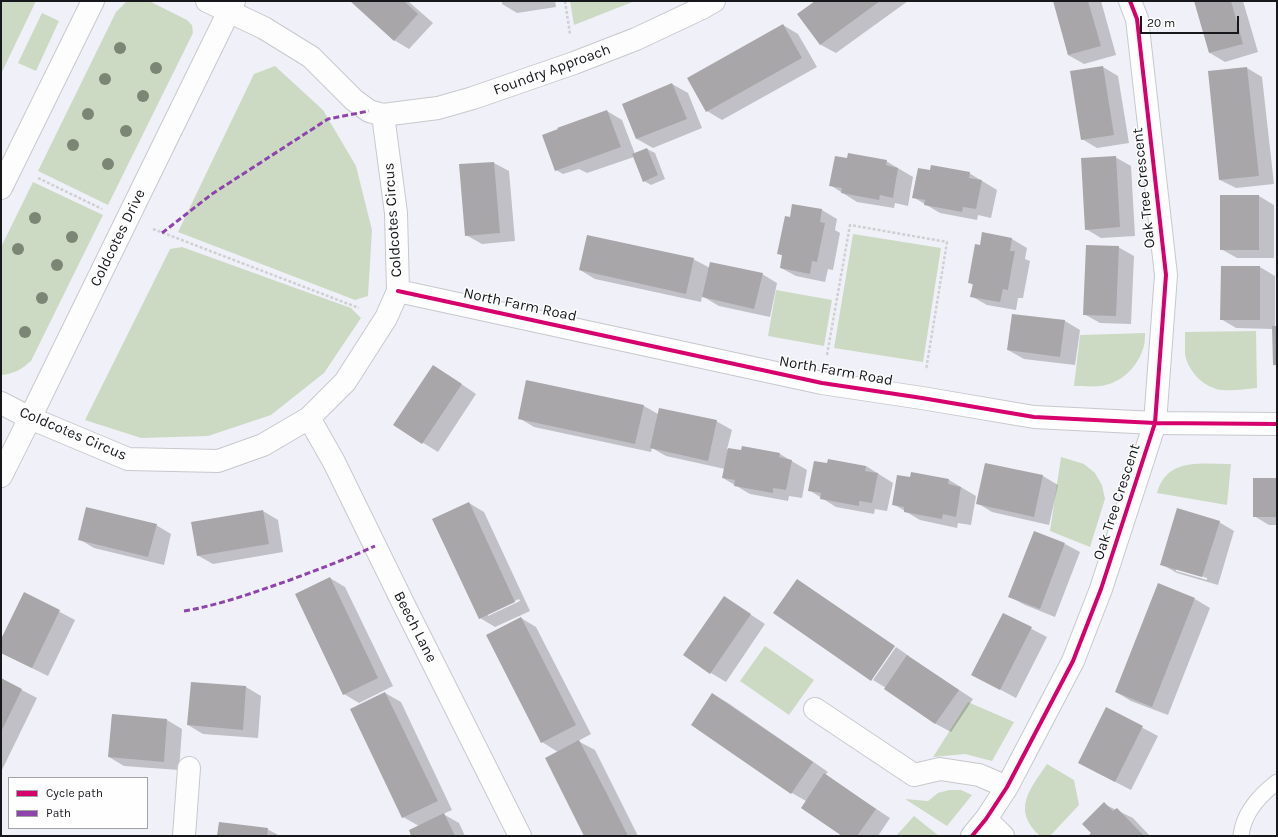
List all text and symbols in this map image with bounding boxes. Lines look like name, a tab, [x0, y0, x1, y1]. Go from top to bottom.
scale bar	[1142, 8, 1241, 34]
text: 20 m	[1147, 16, 1175, 30]
street label: Foundry Approach	[491, 40, 613, 100]
street label: Oak Tree Crescent	[1129, 127, 1159, 249]
street label: Coldcotes Circus	[380, 162, 406, 278]
street label: Coldcotes Drive	[87, 186, 149, 290]
street label: North Farm Road	[462, 284, 578, 326]
street label: North Farm Road	[778, 352, 894, 390]
street label: Coldcotes Circus	[17, 403, 129, 465]
street label: Oak Tree Crescent	[1090, 442, 1144, 562]
street label: Beech Lane	[389, 589, 441, 665]
legend	[8, 777, 148, 829]
text: Cycle path	[46, 786, 103, 800]
text: Path	[46, 806, 71, 820]

